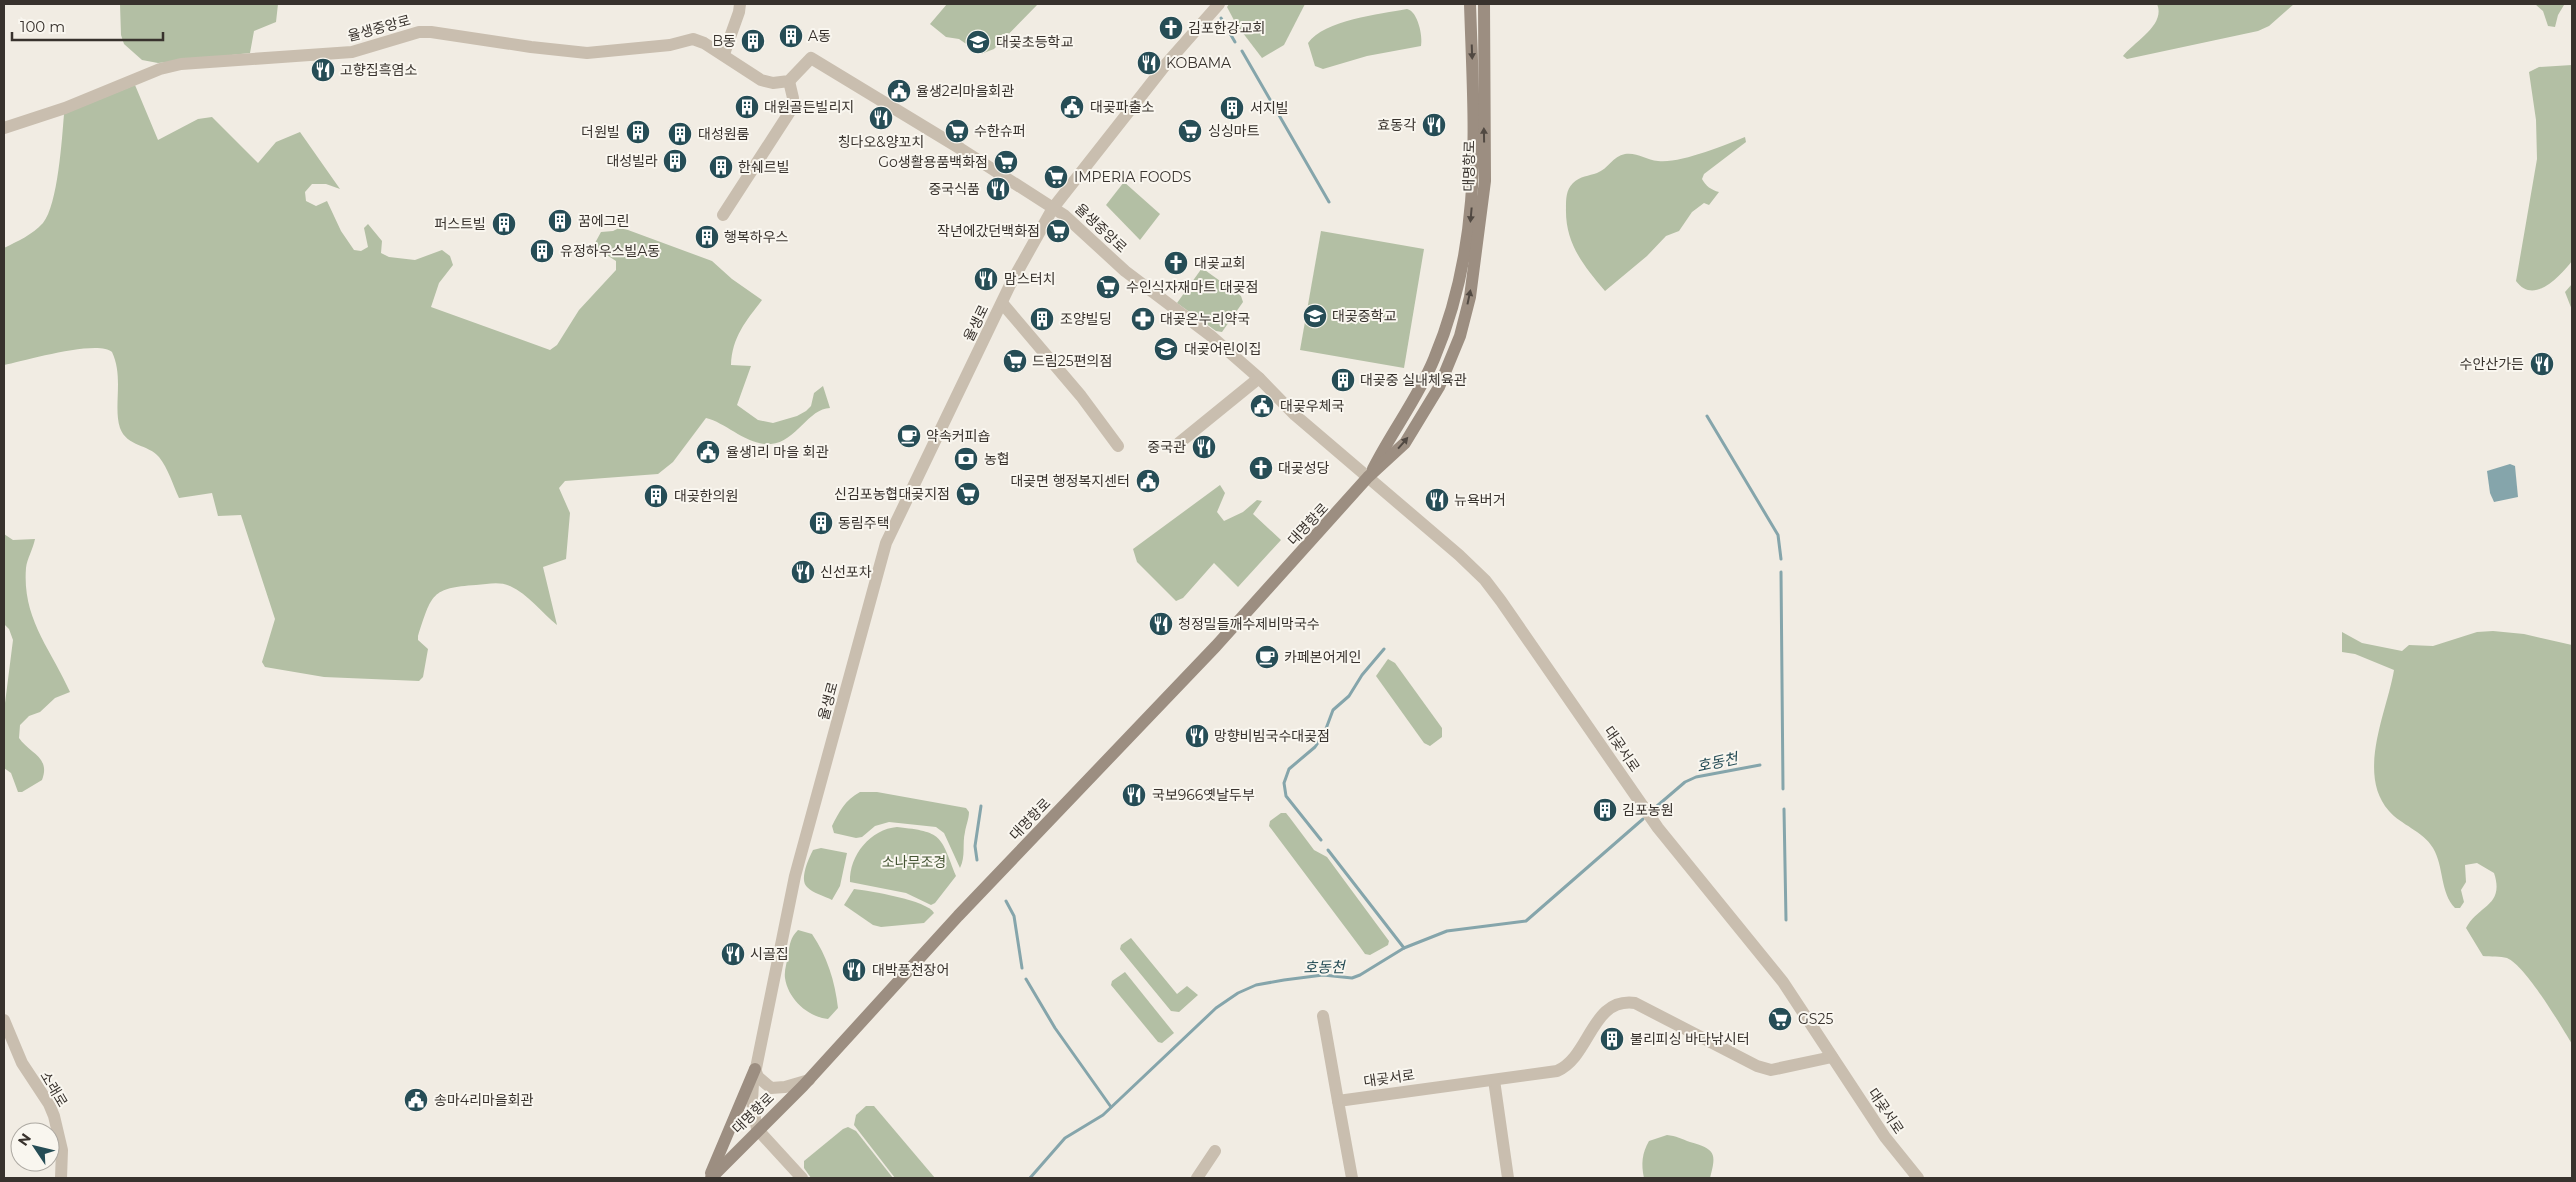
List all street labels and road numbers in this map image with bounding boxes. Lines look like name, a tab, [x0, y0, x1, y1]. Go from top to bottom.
street label: 율생중앙로	[346, 11, 413, 45]
street label: 대명항로	[1460, 140, 1478, 192]
street label: 율생중앙로	[1071, 199, 1131, 257]
street label: 율생로	[959, 302, 993, 344]
street label: 대명항로	[1284, 499, 1332, 549]
street label: 율생로	[814, 680, 842, 722]
street label: 대곶서로	[1600, 723, 1644, 775]
street label: 대명항로	[1006, 794, 1054, 844]
street label: 대곶서로	[1362, 1065, 1416, 1090]
street label: 소래로	[36, 1068, 72, 1110]
street label: 대곶서로	[1864, 1085, 1908, 1137]
street label: 대명항로	[728, 1089, 778, 1137]

